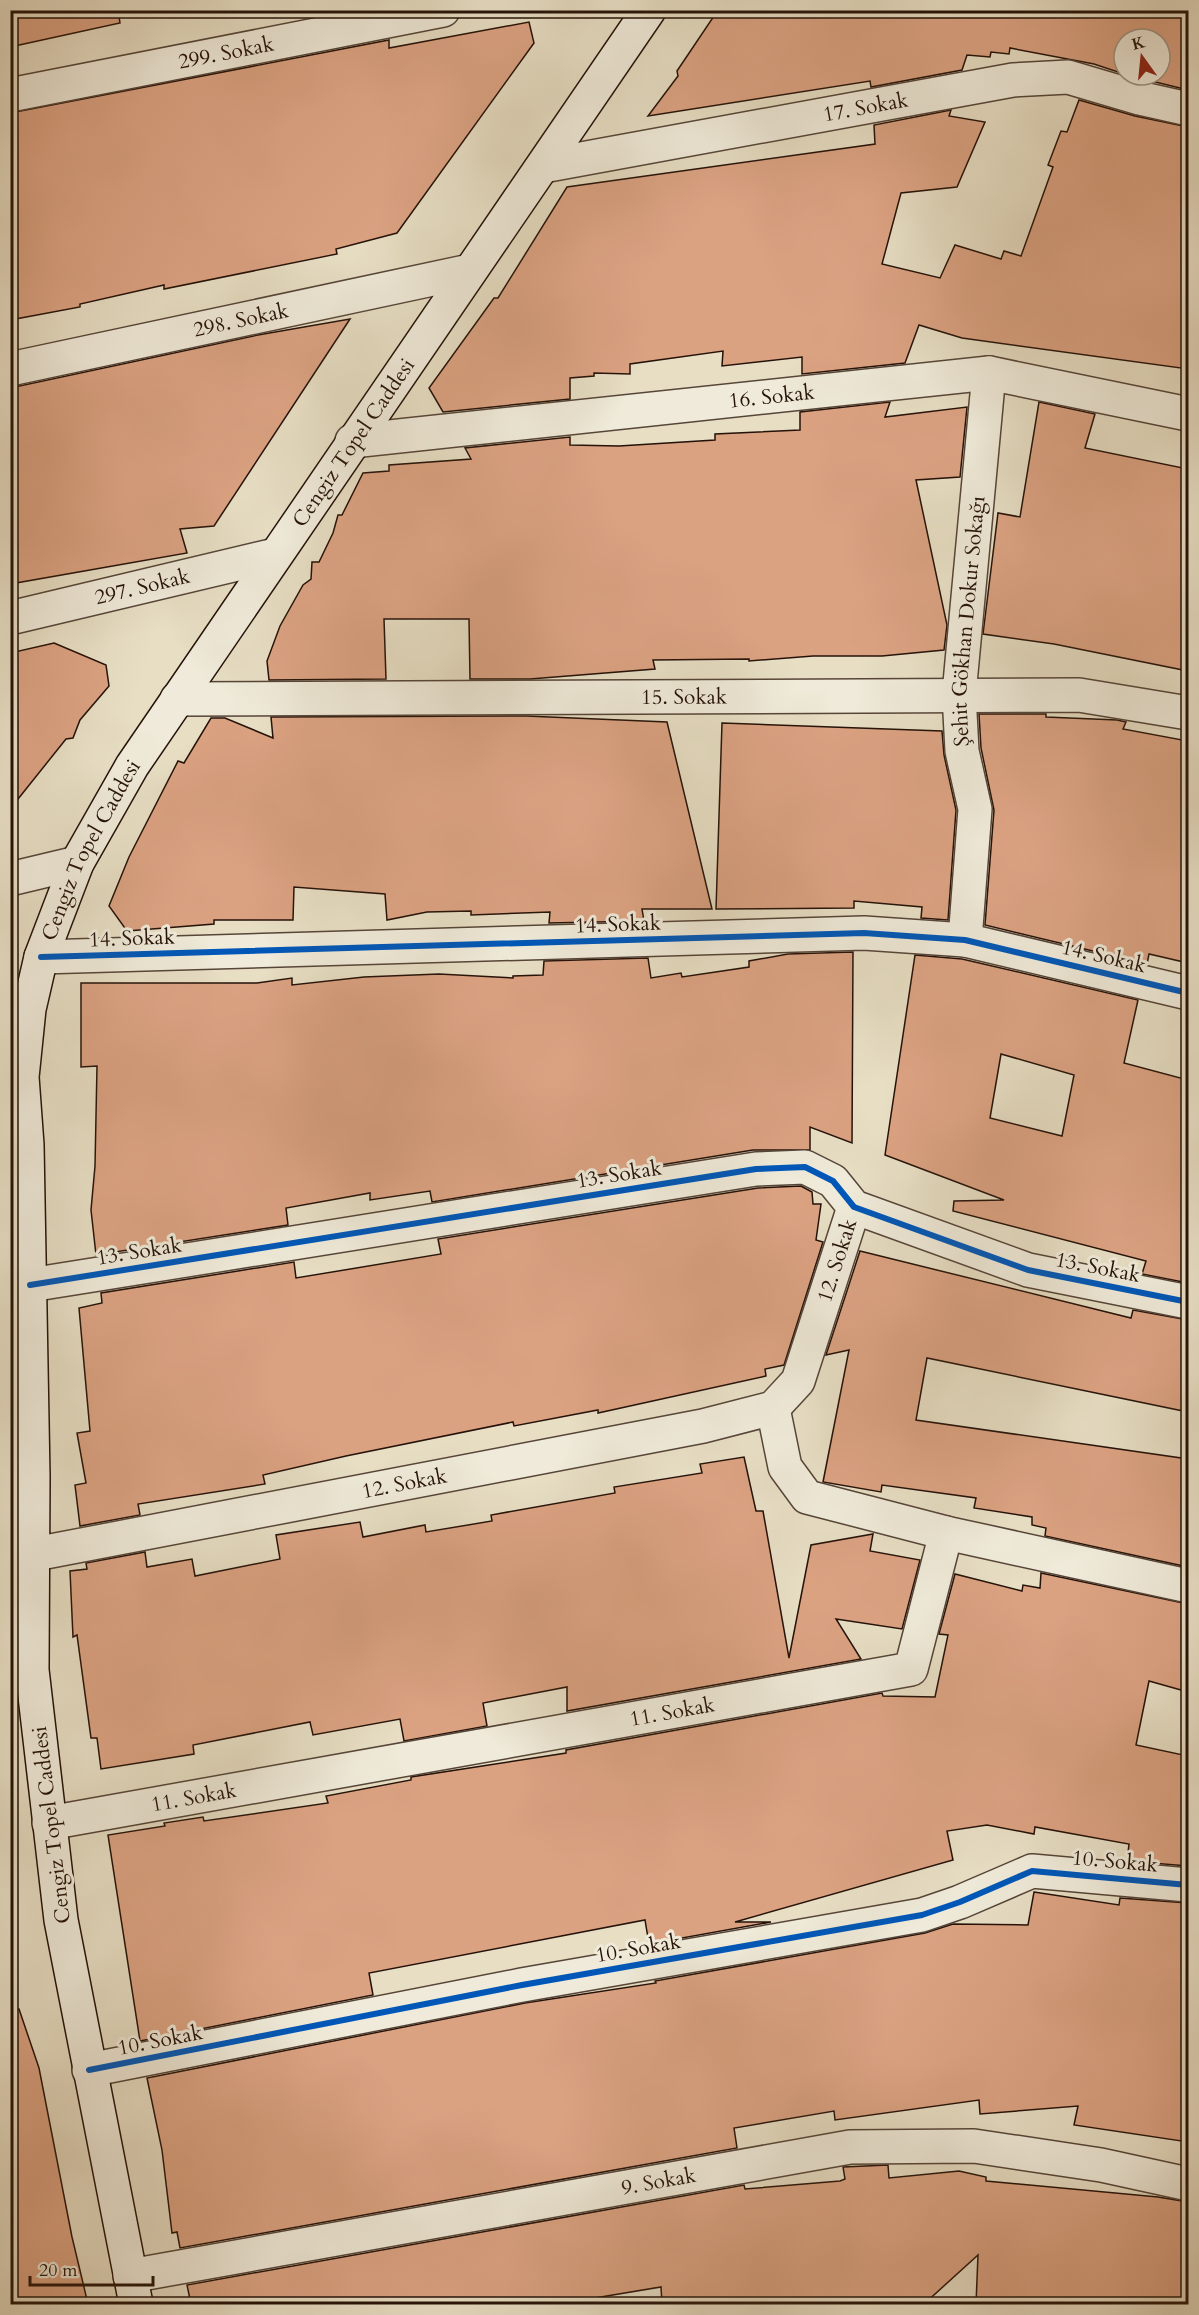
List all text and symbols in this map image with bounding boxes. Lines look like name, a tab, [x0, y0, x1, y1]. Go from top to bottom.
north arrow	[1112, 27, 1172, 87]
street label: 299. Sokak	[176, 29, 277, 77]
text: K	[1129, 31, 1148, 56]
street label: 17. Sokak	[821, 85, 911, 129]
street label: 298. Sokak	[191, 296, 292, 345]
street label: Cengiz Topel Caddesi	[286, 352, 422, 533]
street label: 16. Sokak	[727, 378, 817, 416]
street label: Şehit Gökhan Dokur Sokağı	[945, 495, 992, 747]
street label: 297. Sokak	[92, 562, 194, 612]
street label: 15. Sokak	[641, 683, 728, 712]
street label: Cengiz Topel Caddesi	[35, 754, 147, 945]
street label: 14. Sokak	[575, 908, 662, 940]
street label: 14. Sokak	[89, 922, 176, 954]
street label: 14. Sokak	[1059, 933, 1150, 980]
street label: 13. Sokak	[574, 1153, 665, 1196]
street label: 12. Sokak	[810, 1214, 865, 1306]
street label: 13. Sokak	[94, 1230, 185, 1273]
street label: 13. Sokak	[1053, 1245, 1144, 1290]
street label: 12. Sokak	[359, 1461, 450, 1506]
street label: 11. Sokak	[627, 1690, 718, 1734]
street label: Cengiz Topel Caddesi	[25, 1725, 78, 1925]
street label: 11. Sokak	[149, 1776, 239, 1819]
street label: 10. Sokak	[1071, 1843, 1160, 1880]
street label: 10. Sokak	[593, 1927, 684, 1970]
street label: 10. Sokak	[115, 2018, 206, 2063]
street label: 9. Sokak	[619, 2161, 699, 2203]
scale bar	[30, 2249, 153, 2287]
text: 20 m	[39, 2258, 78, 2283]

